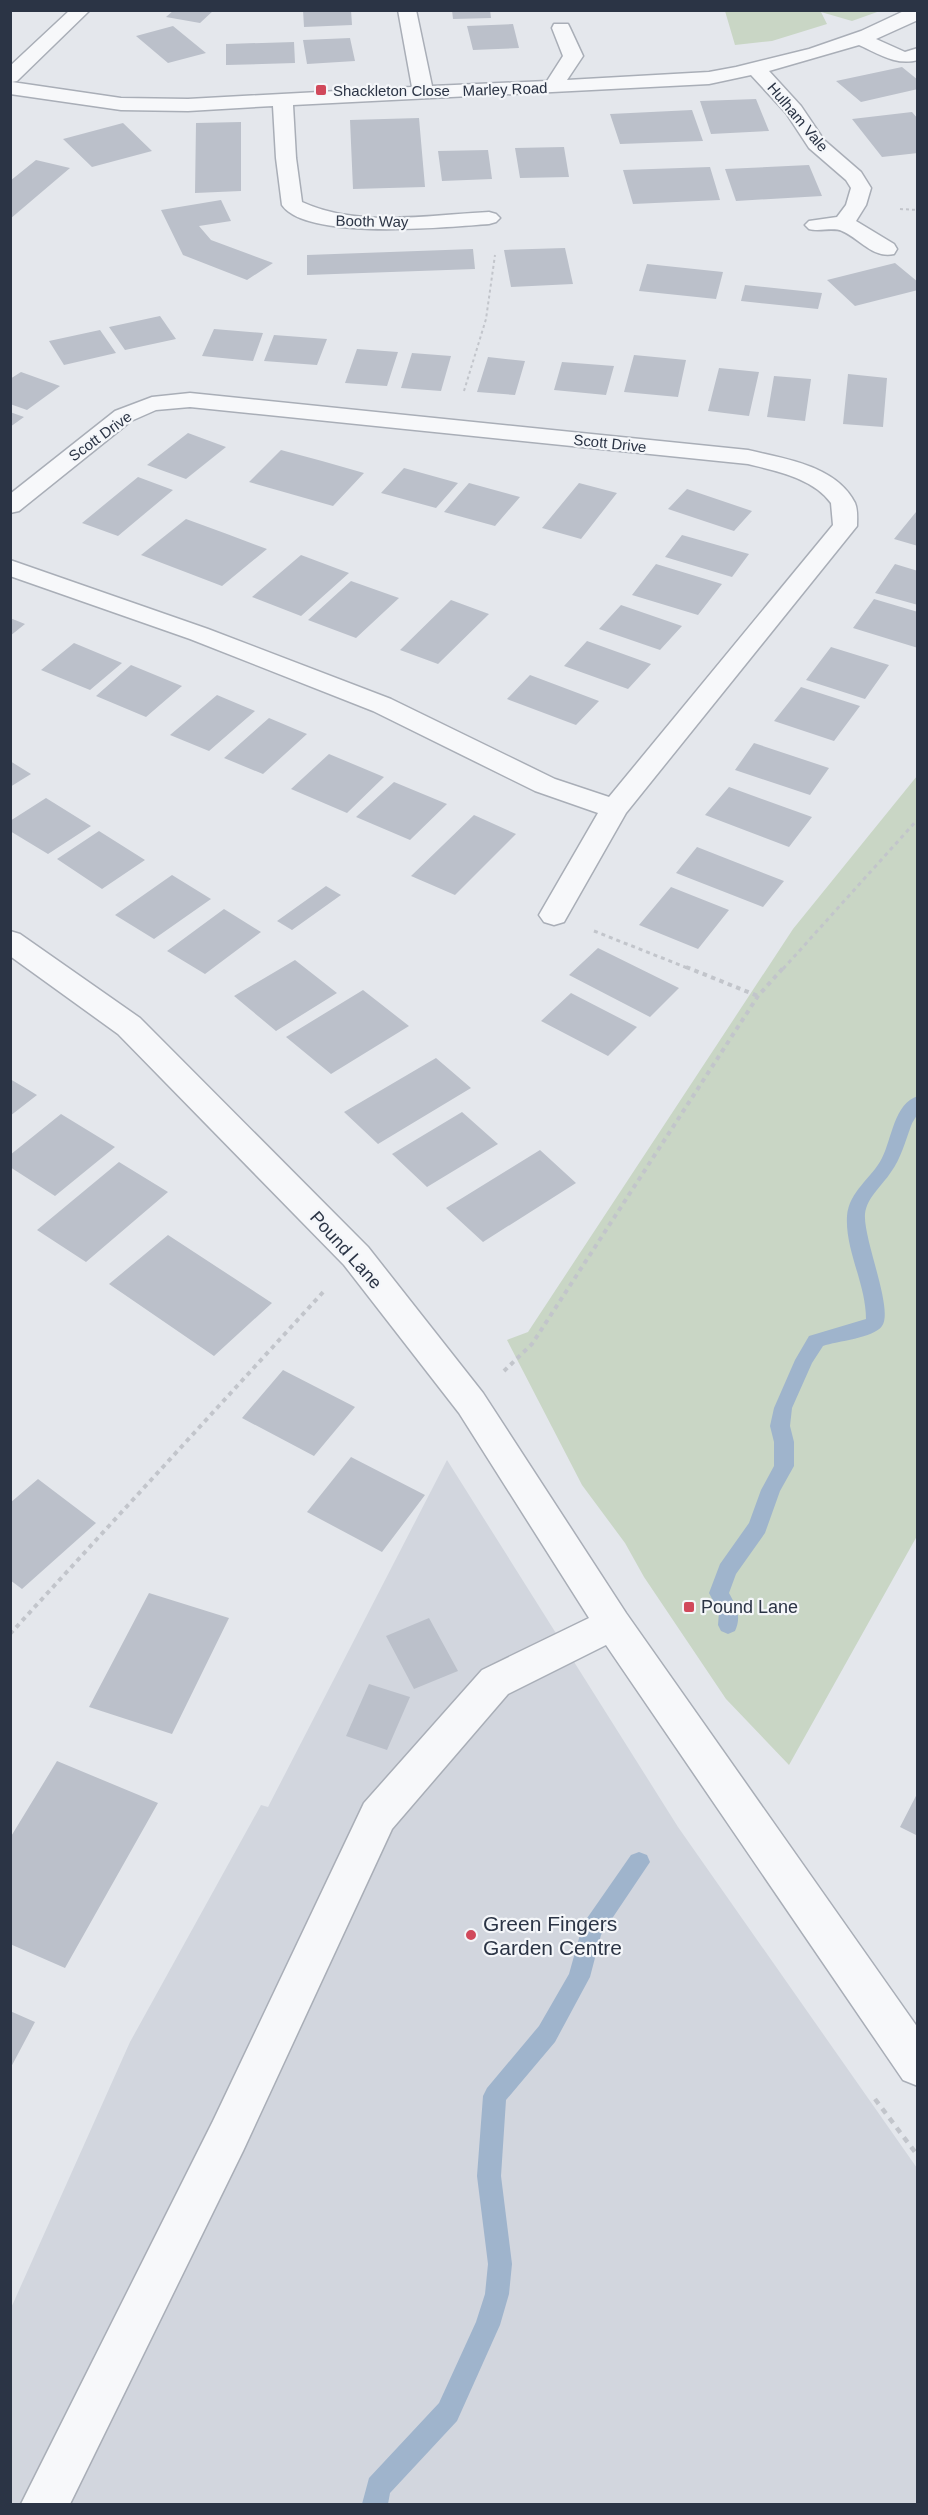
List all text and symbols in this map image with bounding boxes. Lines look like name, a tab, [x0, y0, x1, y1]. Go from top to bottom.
street label: Marley Road	[462, 79, 548, 99]
street label: Hulham Vale	[764, 79, 832, 155]
place label: Shackleton Close	[333, 82, 450, 99]
marker: Shackleton Close	[314, 83, 328, 97]
street label: Booth Way	[335, 212, 409, 230]
street label: Scott Drive	[65, 408, 135, 464]
street label: Scott Drive	[573, 431, 647, 455]
street label: Pound Lane	[306, 1207, 386, 1293]
place label: Pound Lane	[701, 1597, 798, 1617]
marker: Pound Lane	[682, 1600, 696, 1614]
place label: Green Fingers Garden Centre	[483, 1912, 622, 1959]
marker: Green Fingers Garden Centre	[464, 1928, 478, 1942]

